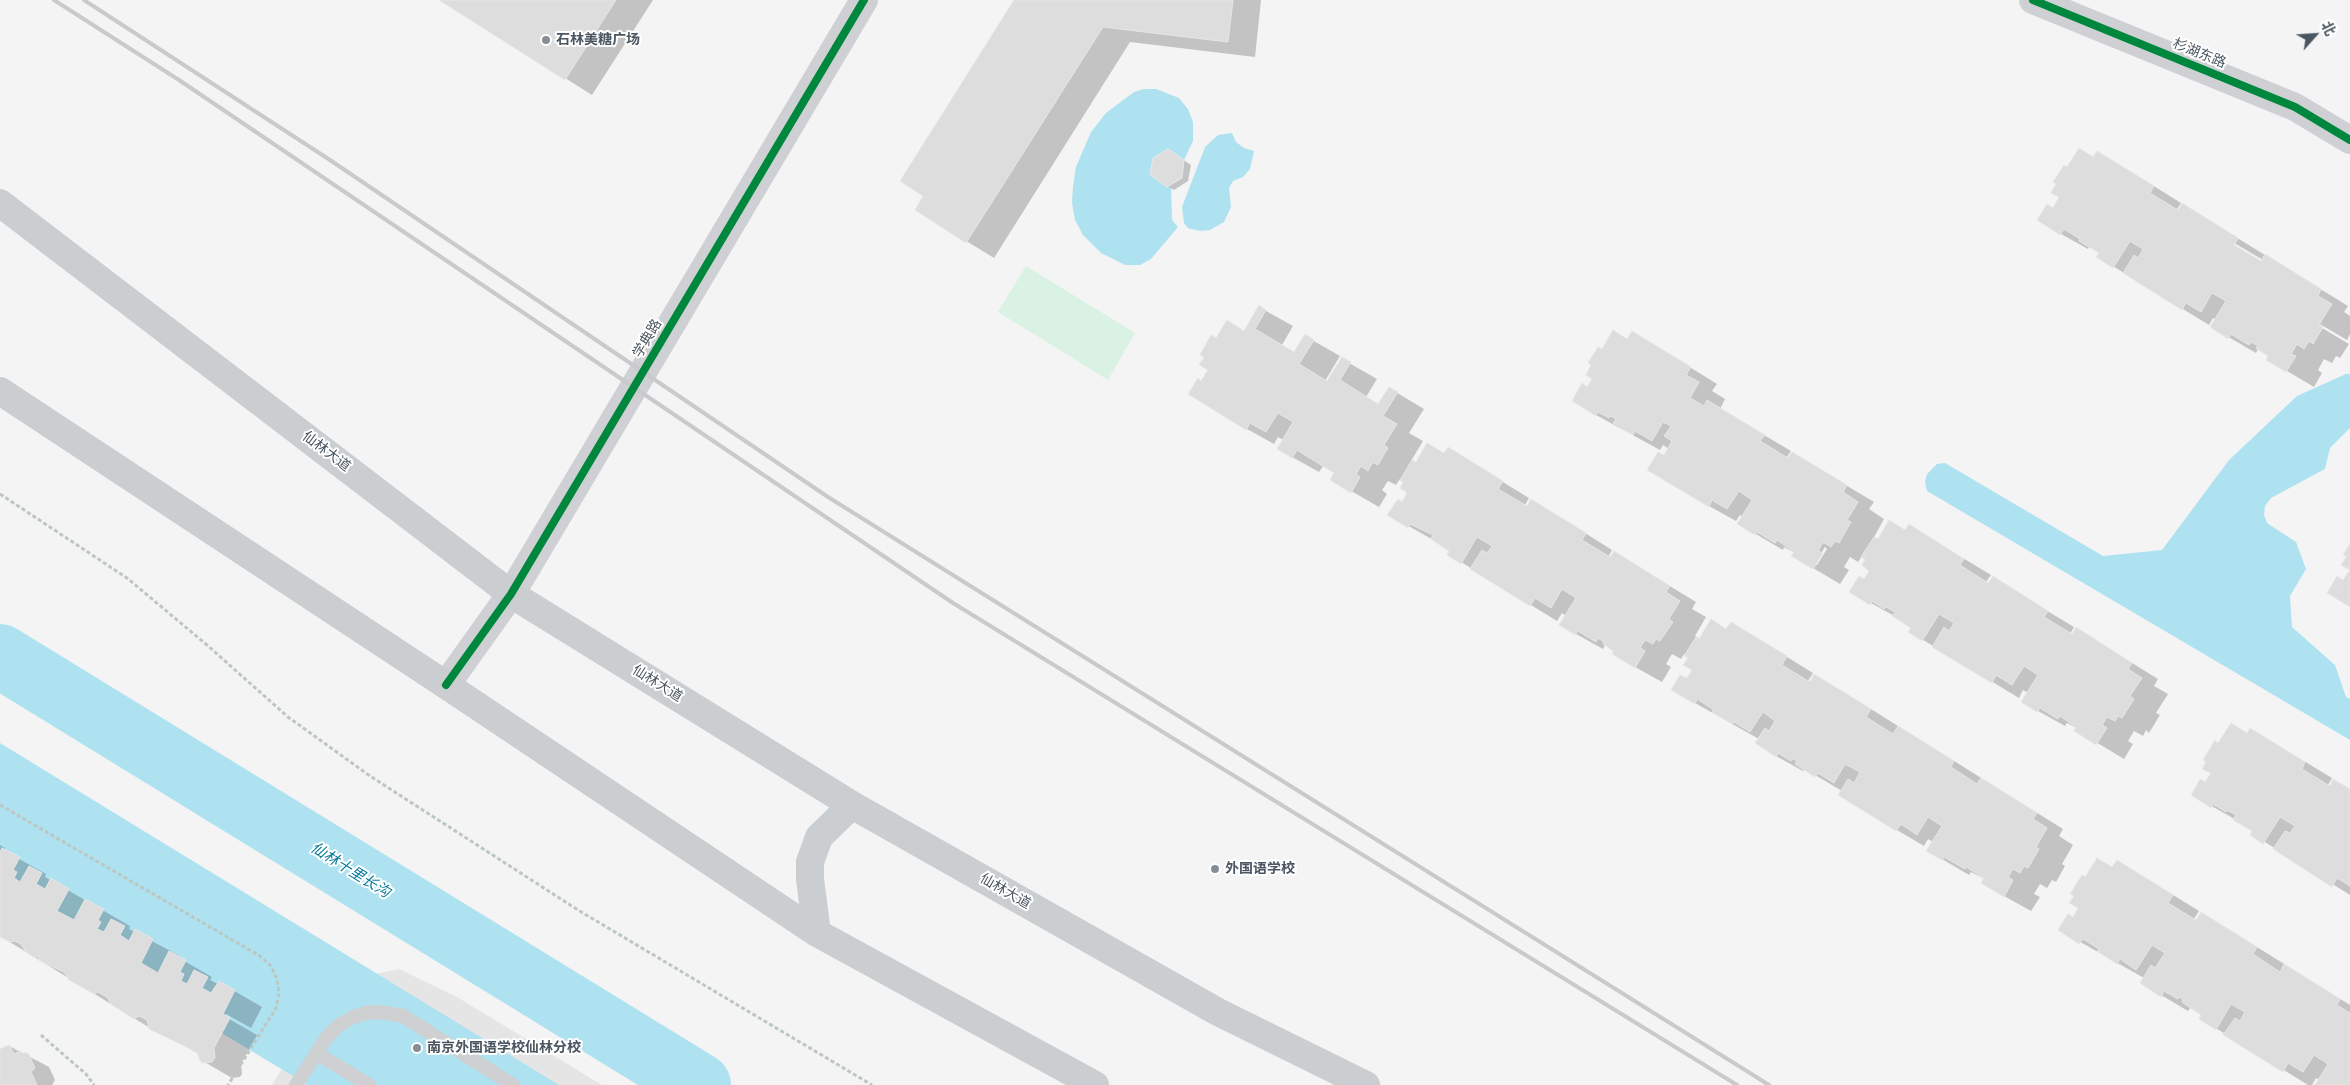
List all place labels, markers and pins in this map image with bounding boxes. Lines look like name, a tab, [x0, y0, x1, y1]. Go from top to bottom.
place label: 石林美糖广场	[556, 32, 640, 48]
marker: 石林美糖广场	[540, 34, 552, 46]
place label: 外国语学校	[1225, 861, 1295, 877]
marker: 外国语学校	[1209, 863, 1221, 875]
place label: 南京外国语学校仙林分校	[427, 1040, 581, 1056]
marker: 南京外国语学校仙林分校	[411, 1042, 423, 1054]

